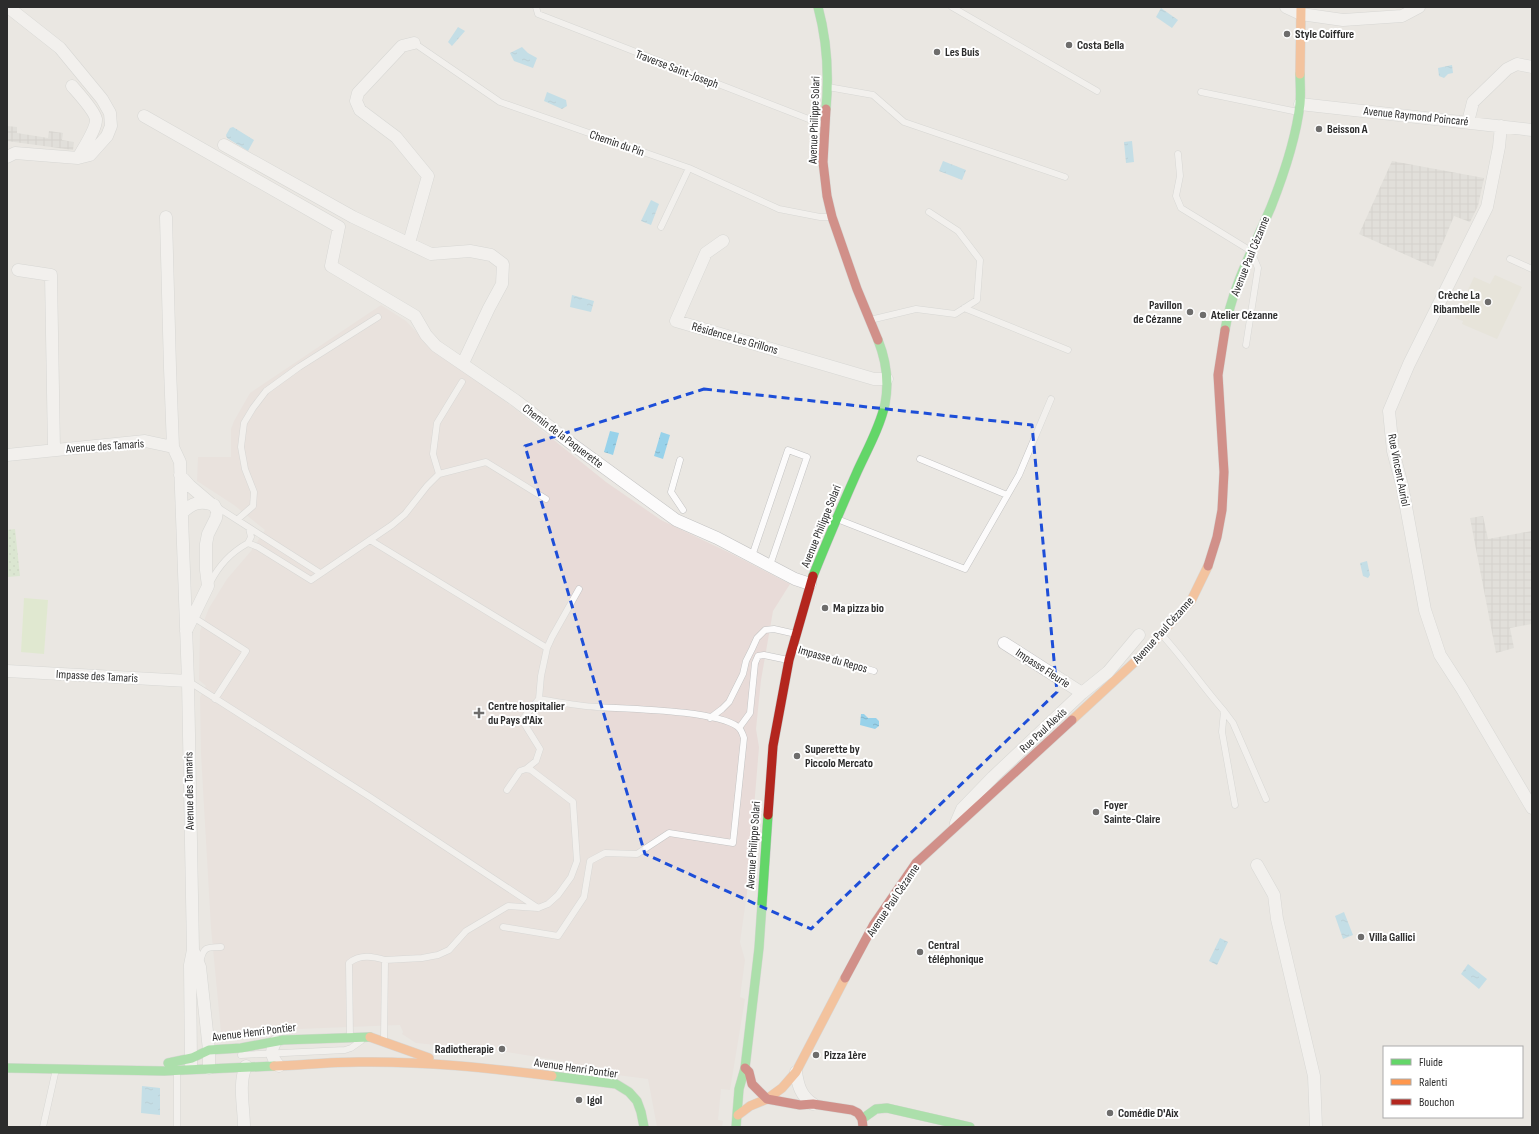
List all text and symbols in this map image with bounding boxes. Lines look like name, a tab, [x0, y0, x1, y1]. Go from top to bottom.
place label: Style Coiffure	[1295, 27, 1354, 42]
marker: Style Coiffure	[1282, 29, 1292, 39]
place label: Costa Bella	[1077, 38, 1124, 53]
marker: Costa Bella	[1064, 40, 1074, 50]
place label: Les Buis	[945, 45, 980, 60]
street label: Traverse Saint-Joseph	[633, 47, 720, 92]
marker: Les Buis	[932, 47, 942, 57]
street label: Avenue Philippe Solari	[805, 76, 824, 165]
street label: Avenue Raymond Poincaré	[1362, 103, 1469, 129]
place label: Beisson A	[1327, 122, 1368, 137]
marker: Beisson A	[1314, 124, 1324, 134]
street label: Chemin du Pin	[587, 127, 646, 160]
street label: Avenue Paul Cézanne	[1227, 214, 1273, 299]
place label: Crèche La Ribambelle	[1433, 288, 1480, 317]
marker: Crèche La Ribambelle	[1483, 297, 1493, 307]
place label: Pavillon de Cézanne	[1133, 298, 1182, 327]
marker: Pavillon de Cézanne	[1185, 307, 1195, 317]
place label: Atelier Cézanne	[1210, 308, 1278, 323]
marker: Atelier Cézanne	[1198, 310, 1208, 320]
street label: Résidence Les Grillons	[690, 319, 780, 358]
street label: Chemin de la Paquerette	[519, 401, 606, 472]
street label: Rue Vincent Auriol	[1384, 433, 1413, 508]
street label: Avenue des Tamaris	[64, 436, 145, 457]
street label: Avenue Philippe Solari	[798, 483, 845, 571]
street label: Avenue Paul Cézanne	[1129, 594, 1197, 667]
place label: Ma pizza bio	[833, 601, 884, 616]
marker: Ma pizza bio	[820, 603, 830, 613]
street label: Impasse du Repos	[797, 642, 869, 677]
street label: Impasse Fleurie	[1013, 645, 1073, 692]
street label: Impasse des Tamaris	[56, 667, 138, 686]
place label: Centre hospitalier du Pays d'Aix	[488, 699, 565, 728]
street label: Rue Paul Alexis	[1017, 705, 1070, 756]
marker: Centre hospitalier du Pays d'Aix	[473, 707, 485, 719]
place label: Superette by Piccolo Mercato	[805, 742, 873, 771]
marker: Superette by Piccolo Mercato	[792, 751, 802, 761]
street label: Avenue des Tamaris	[181, 752, 198, 831]
place label: Foyer Sainte-Claire	[1104, 798, 1160, 827]
street label: Avenue Philippe Solari	[743, 801, 764, 890]
marker: Foyer Sainte-Claire	[1091, 807, 1101, 817]
street label: Avenue Paul Cézanne	[863, 861, 923, 940]
place label: Villa Gallici	[1369, 930, 1415, 945]
marker: Villa Gallici	[1356, 932, 1366, 942]
place label: Central téléphonique	[928, 938, 984, 967]
marker: Central téléphonique	[915, 947, 925, 957]
street label: Avenue Henri Pontier	[210, 1020, 297, 1045]
place label: Radiotherapie	[435, 1042, 494, 1057]
marker: Radiotherapie	[497, 1044, 507, 1054]
legend	[1383, 1046, 1523, 1118]
place label: Pizza 1ère	[824, 1048, 866, 1063]
marker: Pizza 1ère	[811, 1050, 821, 1060]
street label: Avenue Henri Pontier	[532, 1055, 619, 1082]
text: Fluide	[1419, 1055, 1443, 1070]
text: Ralenti	[1419, 1075, 1447, 1090]
place label: Igol	[587, 1093, 602, 1108]
marker: Igol	[574, 1095, 584, 1105]
text: Bouchon	[1419, 1095, 1454, 1110]
place label: Comédie D'Aix	[1118, 1106, 1179, 1121]
marker: Comédie D'Aix	[1105, 1108, 1115, 1118]

